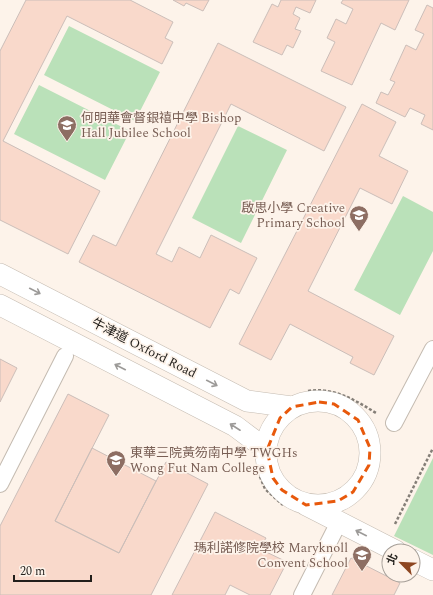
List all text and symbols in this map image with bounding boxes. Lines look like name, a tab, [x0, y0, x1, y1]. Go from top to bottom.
place label: 何明華會督銀禧中學 Bishop Hall Jubilee School	[81, 108, 241, 143]
school or university icon: 何明華會督銀禧中學 Bishop Hall Jubilee School	[56, 114, 78, 142]
place label: 啟思小學 Creative Primary School	[241, 198, 345, 233]
school or university icon: 啟思小學 Creative Primary School	[348, 204, 370, 232]
one-way arrow	[28, 288, 40, 296]
street label: 牛津道 Oxford Road	[88, 313, 200, 383]
one-way arrow	[115, 363, 127, 370]
one-way arrow	[206, 380, 218, 387]
one-way arrow	[230, 423, 241, 431]
place label: 東華三院黃笏南中學 TWGHs Wong Fut Nam College	[130, 443, 298, 478]
school or university icon: 東華三院黃笏南中學 TWGHs Wong Fut Nam College	[105, 449, 127, 477]
one-way arrow	[356, 529, 368, 536]
place label: 瑪利諾修院學校 Maryknoll Convent School	[194, 538, 348, 573]
north arrow	[381, 543, 421, 583]
school or university icon: 瑪利諾修院學校 Maryknoll Convent School	[351, 544, 373, 572]
text: 北	[382, 551, 402, 568]
scale bar	[14, 557, 91, 583]
text: 20 m	[20, 562, 45, 581]

